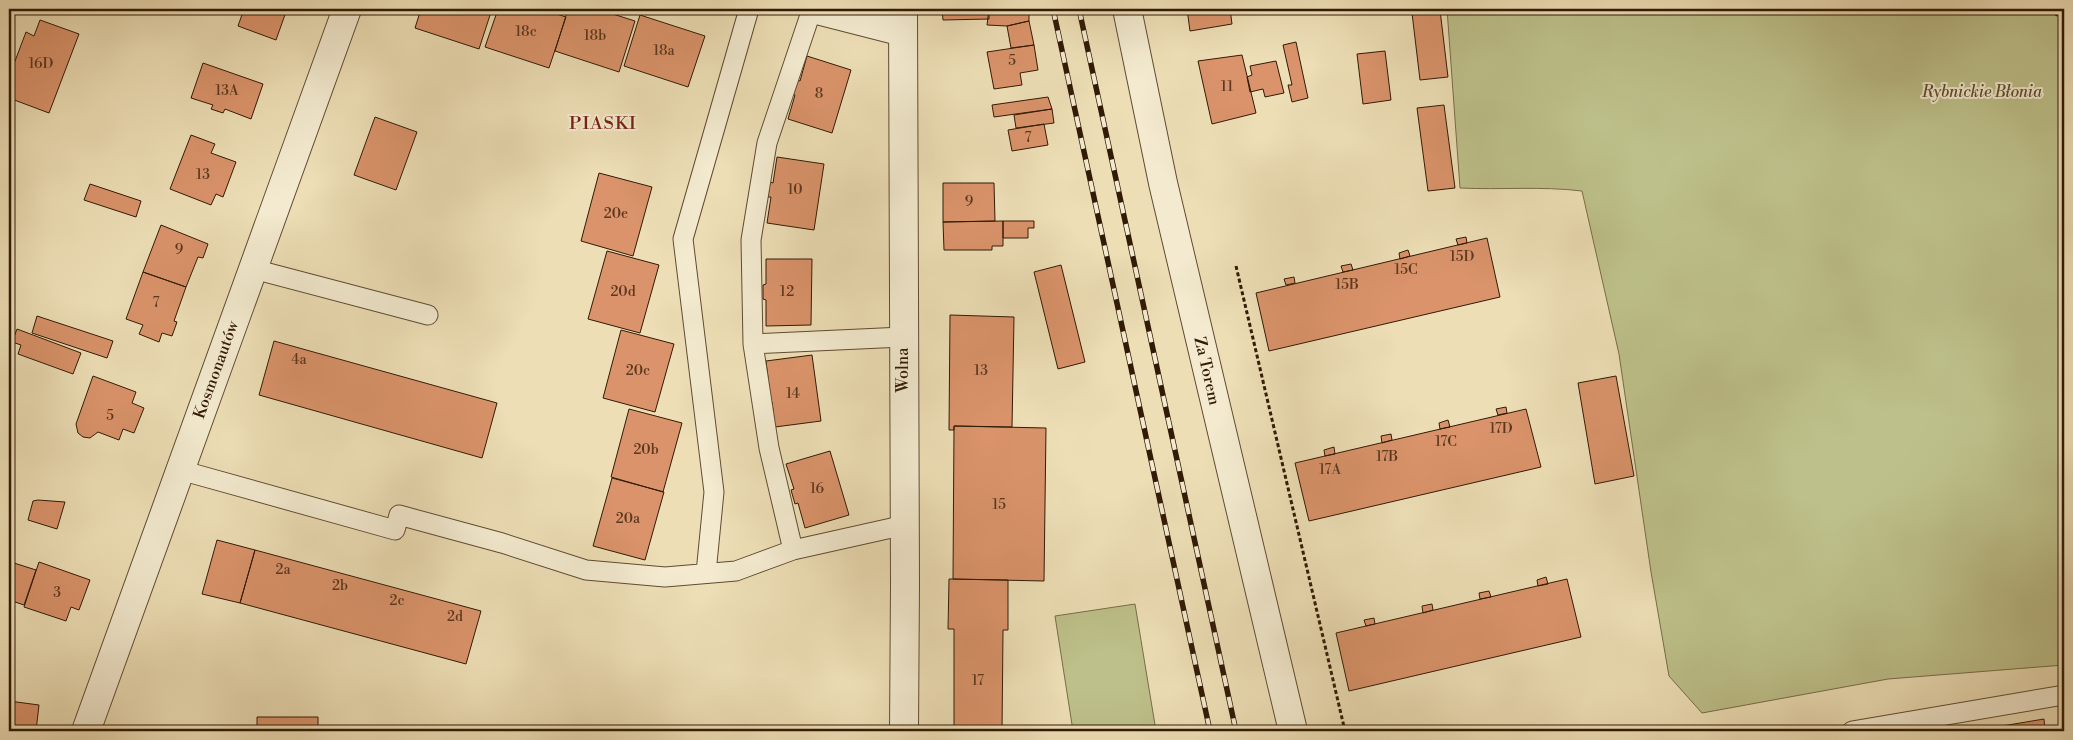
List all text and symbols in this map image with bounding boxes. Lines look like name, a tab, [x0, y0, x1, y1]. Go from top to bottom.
house number: 18c	[515, 23, 537, 41]
house number: 18b	[584, 27, 606, 45]
house number: 18a	[653, 42, 676, 60]
house number: 5	[1008, 52, 1016, 70]
house number: 16D	[29, 55, 54, 73]
house number: 11	[1221, 78, 1233, 96]
house number: 13A	[215, 82, 239, 100]
park label: Rybnickie Błonia	[1921, 82, 2042, 102]
house number: 8	[815, 85, 823, 103]
district label: PIASKI	[569, 112, 637, 135]
house number: 7	[1024, 129, 1032, 147]
house number: 13	[196, 166, 210, 184]
house number: 10	[788, 181, 802, 199]
house number: 9	[965, 193, 973, 211]
house number: 20e	[604, 205, 628, 223]
house number: 9	[175, 241, 183, 259]
house number: 15D	[1450, 248, 1474, 266]
house number: 15C	[1394, 261, 1418, 279]
house number: 15B	[1335, 276, 1359, 294]
house number: 20d	[610, 283, 636, 301]
house number: 12	[780, 283, 794, 301]
house number: 7	[152, 294, 160, 312]
street label: Kosmonautów	[189, 317, 243, 422]
street label: Za Torem	[1189, 335, 1225, 407]
street label: Wolna	[893, 347, 913, 393]
house number: 4a	[291, 351, 308, 369]
house number: 20c	[626, 362, 650, 380]
house number: 13	[974, 362, 988, 380]
house number: 14	[786, 385, 800, 403]
house number: 5	[106, 407, 114, 425]
house number: 17D	[1489, 420, 1513, 438]
house number: 17C	[1435, 433, 1457, 451]
house number: 20b	[633, 441, 659, 459]
house number: 17B	[1376, 448, 1398, 466]
house number: 17A	[1319, 461, 1341, 479]
house number: 16	[810, 480, 825, 498]
house number: 15	[992, 496, 1006, 514]
house number: 20a	[616, 510, 641, 528]
house number: 2a	[275, 561, 291, 579]
house number: 2b	[332, 577, 348, 595]
house number: 3	[53, 584, 61, 602]
house number: 2c	[389, 592, 405, 610]
house number: 2d	[447, 608, 463, 626]
house number: 17	[972, 672, 984, 690]

